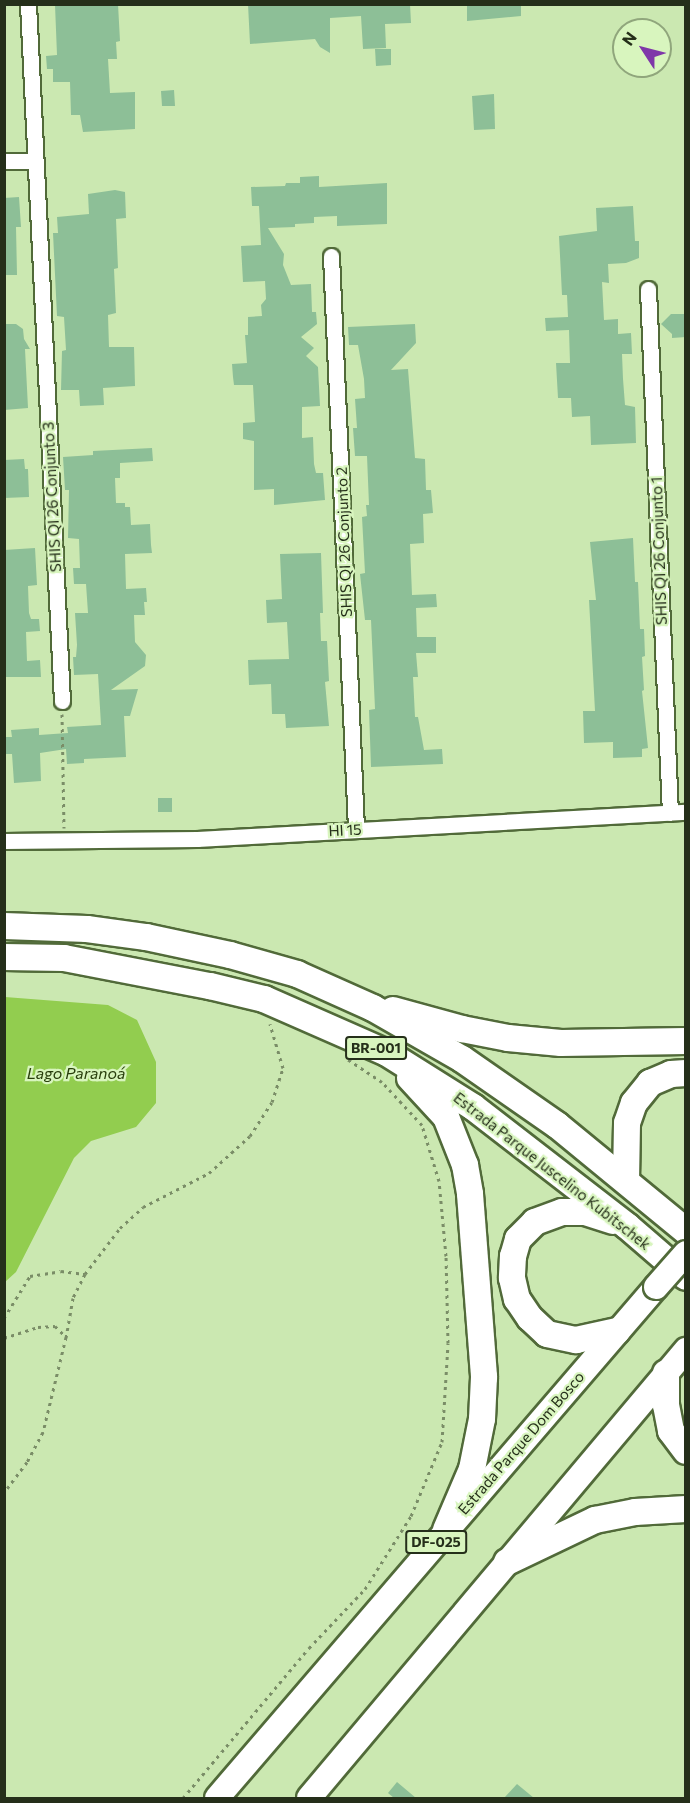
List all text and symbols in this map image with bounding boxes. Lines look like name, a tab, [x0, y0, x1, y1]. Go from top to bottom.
north arrow	[612, 18, 672, 78]
text: N	[617, 28, 640, 49]
street label: SHIS QI 26 Conjunto 3	[39, 421, 65, 573]
street label: SHIS QI 26 Conjunto 2	[332, 467, 356, 617]
street label: SHIS QI 26 Conjunto 1	[647, 477, 671, 625]
street label: HI 15	[328, 820, 362, 840]
road number: BR-001	[344, 1037, 407, 1059]
water label: Lago Paranoá	[27, 1063, 125, 1083]
street label: Estrada Parque Juscelino Kubitschek	[450, 1089, 654, 1253]
street label: Estrada Parque Dom Bosco	[454, 1368, 588, 1518]
road number: DF-025	[404, 1531, 468, 1553]

